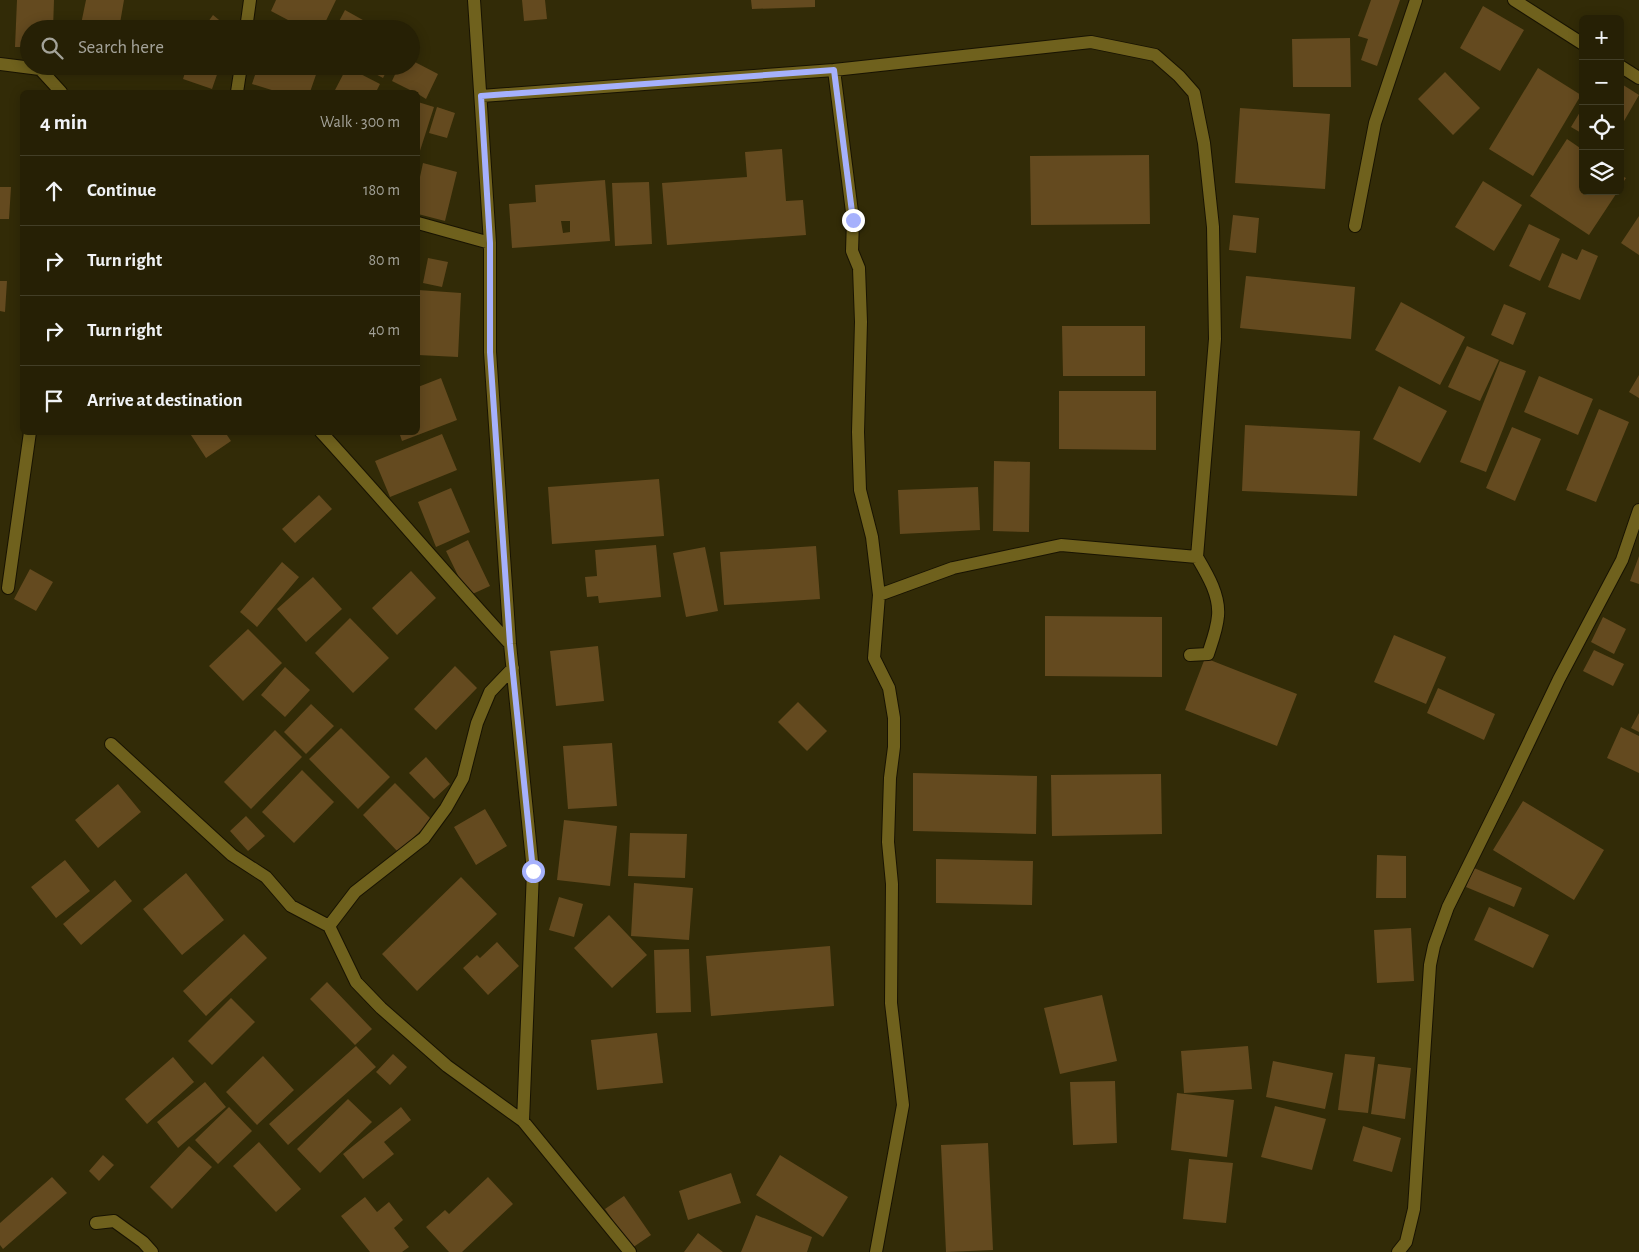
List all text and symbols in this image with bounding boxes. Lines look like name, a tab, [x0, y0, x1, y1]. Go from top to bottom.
map controls	[1579, 15, 1624, 195]
button: +	[1579, 15, 1624, 60]
search box	[20, 20, 420, 75]
icon: search	[38, 34, 66, 62]
text: Search here	[78, 38, 164, 57]
button: −	[1579, 60, 1624, 105]
button: locate	[1579, 105, 1624, 150]
text: 4 min	[40, 112, 87, 133]
text: Walk · 300 m	[320, 114, 400, 130]
button: layers	[1579, 150, 1624, 195]
icon: ahead	[40, 177, 68, 205]
text: Continue	[87, 181, 156, 200]
text: 180 m	[363, 182, 400, 198]
route end	[842, 209, 865, 232]
icon: right	[40, 247, 68, 275]
text: Turn right	[87, 251, 162, 270]
text: 80 m	[369, 252, 400, 268]
icon: right	[40, 317, 68, 345]
text: Turn right	[87, 321, 162, 340]
text: 40 m	[368, 322, 400, 338]
icon: arrive	[40, 387, 68, 415]
text: Arrive at destination	[87, 391, 243, 410]
route start	[522, 860, 545, 883]

